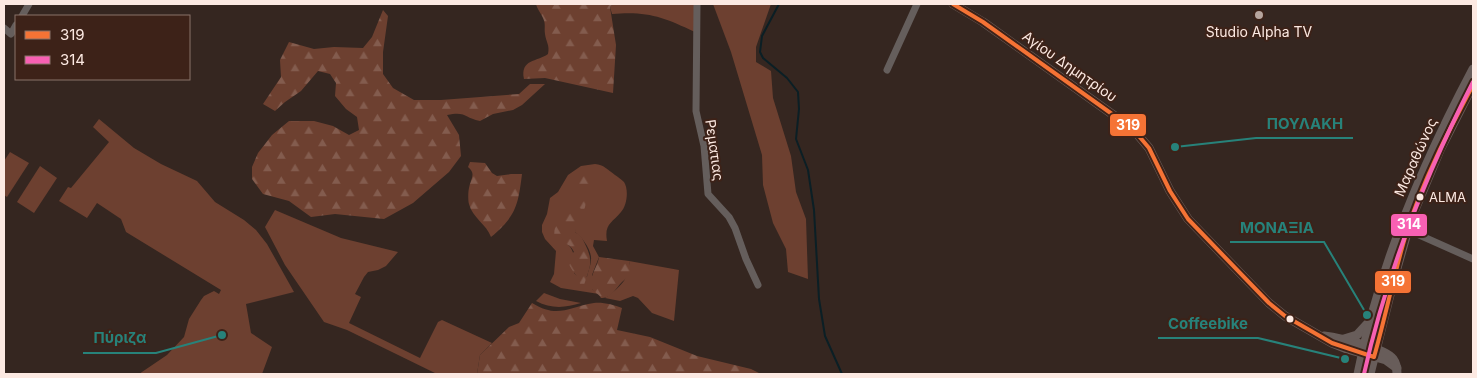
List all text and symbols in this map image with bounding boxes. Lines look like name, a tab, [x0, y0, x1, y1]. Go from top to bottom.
marker: Studio Alpha TV	[1253, 9, 1265, 21]
legend	[15, 15, 190, 80]
place label: Studio Alpha TV	[1206, 23, 1313, 40]
text: 319	[60, 25, 85, 44]
street label: Αγίου Δημητρίου	[1019, 27, 1121, 105]
text: 314	[60, 50, 85, 69]
callout: ΠΟΥΛΑΚΗ	[1256, 108, 1353, 138]
line badge: 319	[1109, 113, 1147, 137]
text: ΠΟΥΛΑΚΗ	[1267, 114, 1343, 133]
street label: Μαραθώνος	[1390, 115, 1440, 199]
text: 319	[1116, 116, 1140, 133]
street label: Ρεματιας	[702, 118, 728, 182]
place label: ALMA	[1429, 189, 1466, 205]
marker: ALMA	[1415, 192, 1425, 202]
callout: ΜΟΝΑΞΙΑ	[1230, 212, 1324, 242]
line badge: 314	[1390, 213, 1428, 237]
text: 314	[1397, 215, 1421, 232]
text: ΜΟΝΑΞΙΑ	[1240, 218, 1314, 237]
line badge: 319	[1374, 270, 1412, 294]
text: 319	[1381, 272, 1405, 289]
callout: Coffeebike	[1158, 308, 1258, 338]
text: Coffeebike	[1168, 314, 1248, 333]
unlabelled marker	[1285, 314, 1295, 324]
callout: Πύριζα	[83, 323, 156, 353]
text: Πύριζα	[93, 328, 147, 347]

